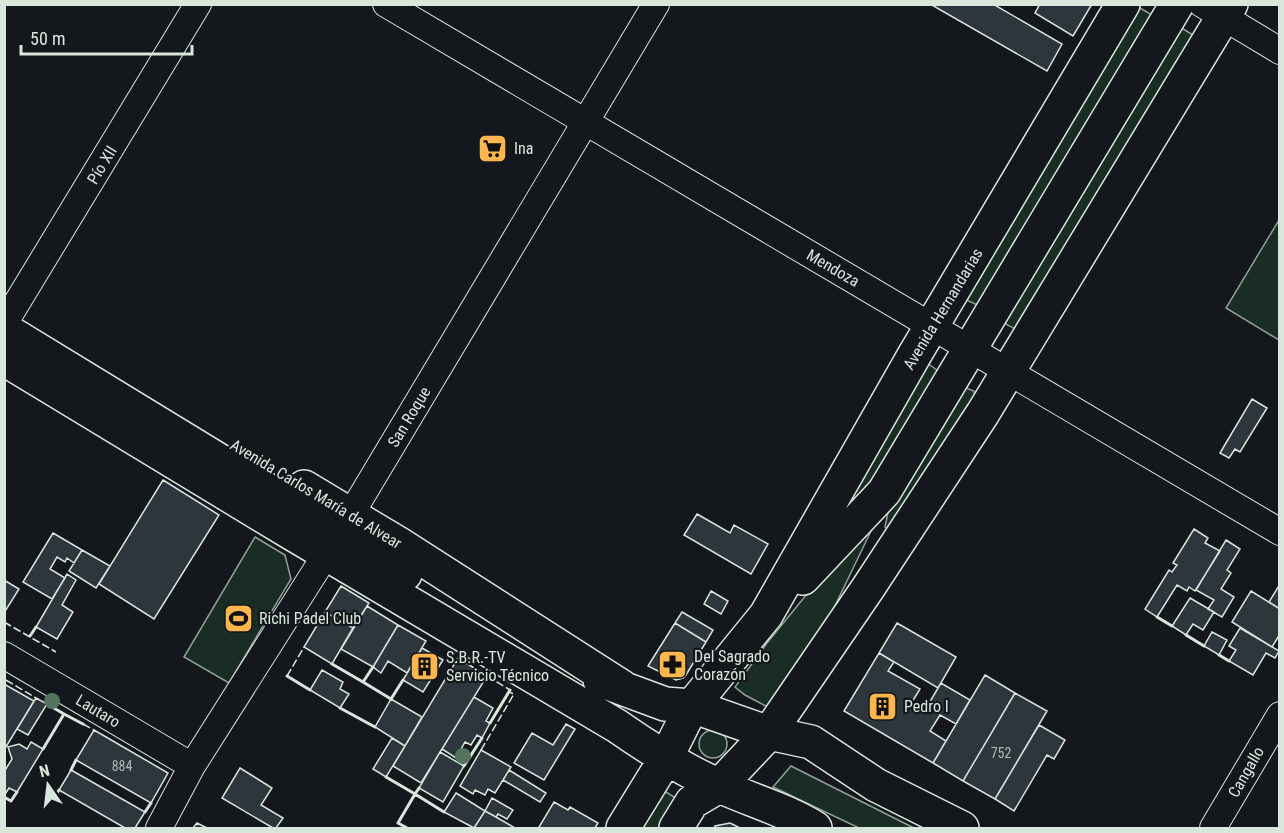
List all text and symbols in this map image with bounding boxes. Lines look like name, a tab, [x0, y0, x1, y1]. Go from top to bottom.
scale bar	[21, 18, 192, 56]
text: 50 m	[30, 28, 65, 49]
supermarket icon: Ina	[477, 132, 509, 164]
place label: Ina	[514, 139, 533, 158]
street label: Pío XII	[83, 142, 121, 188]
street label: Mendoza	[803, 245, 863, 291]
street label: Avenida Hernandarias	[899, 245, 987, 373]
street label: San Roque	[384, 383, 434, 451]
street label: Avenida Carlos María de Alvear	[227, 435, 405, 553]
sports icon: Richi Padel Club	[222, 602, 254, 634]
place label: Richi Padel Club	[259, 609, 361, 628]
place label: Del Sagrado Corazón	[694, 647, 770, 684]
place label: S.B.R.-TV Servicio Técnico	[446, 648, 549, 685]
pharmacy icon: Del Sagrado Corazón	[657, 649, 689, 681]
building icon: S.B.R.-TV Servicio Técnico	[409, 650, 441, 682]
street label: Lautaro	[72, 690, 124, 732]
building icon: Pedro I	[867, 690, 899, 722]
place label: Pedro I	[904, 697, 949, 716]
street label: Cangallo	[1224, 743, 1268, 801]
house number: 752	[991, 745, 1011, 761]
north arrow	[18, 755, 78, 815]
house number: 884	[112, 758, 132, 774]
text: N	[37, 761, 52, 781]

